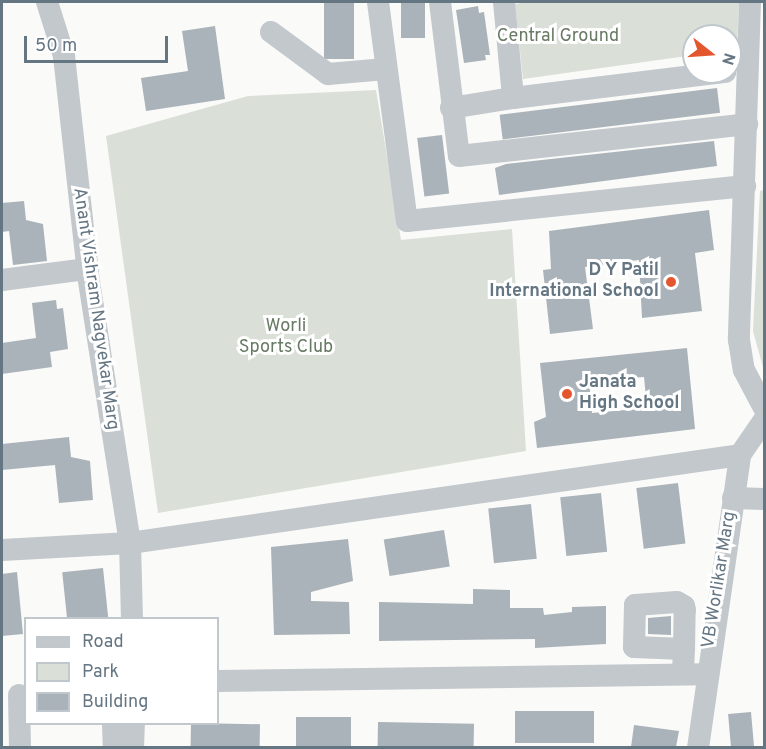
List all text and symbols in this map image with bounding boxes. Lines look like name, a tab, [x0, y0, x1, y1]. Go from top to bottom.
scale bar	[27, 24, 171, 62]
north arrow	[682, 24, 742, 84]
park label: Central Ground	[497, 26, 619, 48]
text: 50 m	[35, 35, 77, 58]
text: N	[716, 50, 739, 67]
street label: Anant Vishram Nagvekar Marg	[67, 186, 123, 432]
place label: D Y Patil International School	[489, 261, 659, 304]
marker: D Y Patil International School	[664, 275, 678, 289]
park label: Worli Sports Club	[239, 317, 333, 360]
place label: Janata High School	[579, 373, 680, 416]
marker: Janata High School	[560, 387, 574, 401]
street label: VB Worlikar Marg	[698, 510, 742, 650]
legend	[24, 617, 219, 725]
text: Road	[82, 631, 124, 654]
text: Park	[82, 661, 119, 684]
text: Building	[82, 691, 148, 714]

